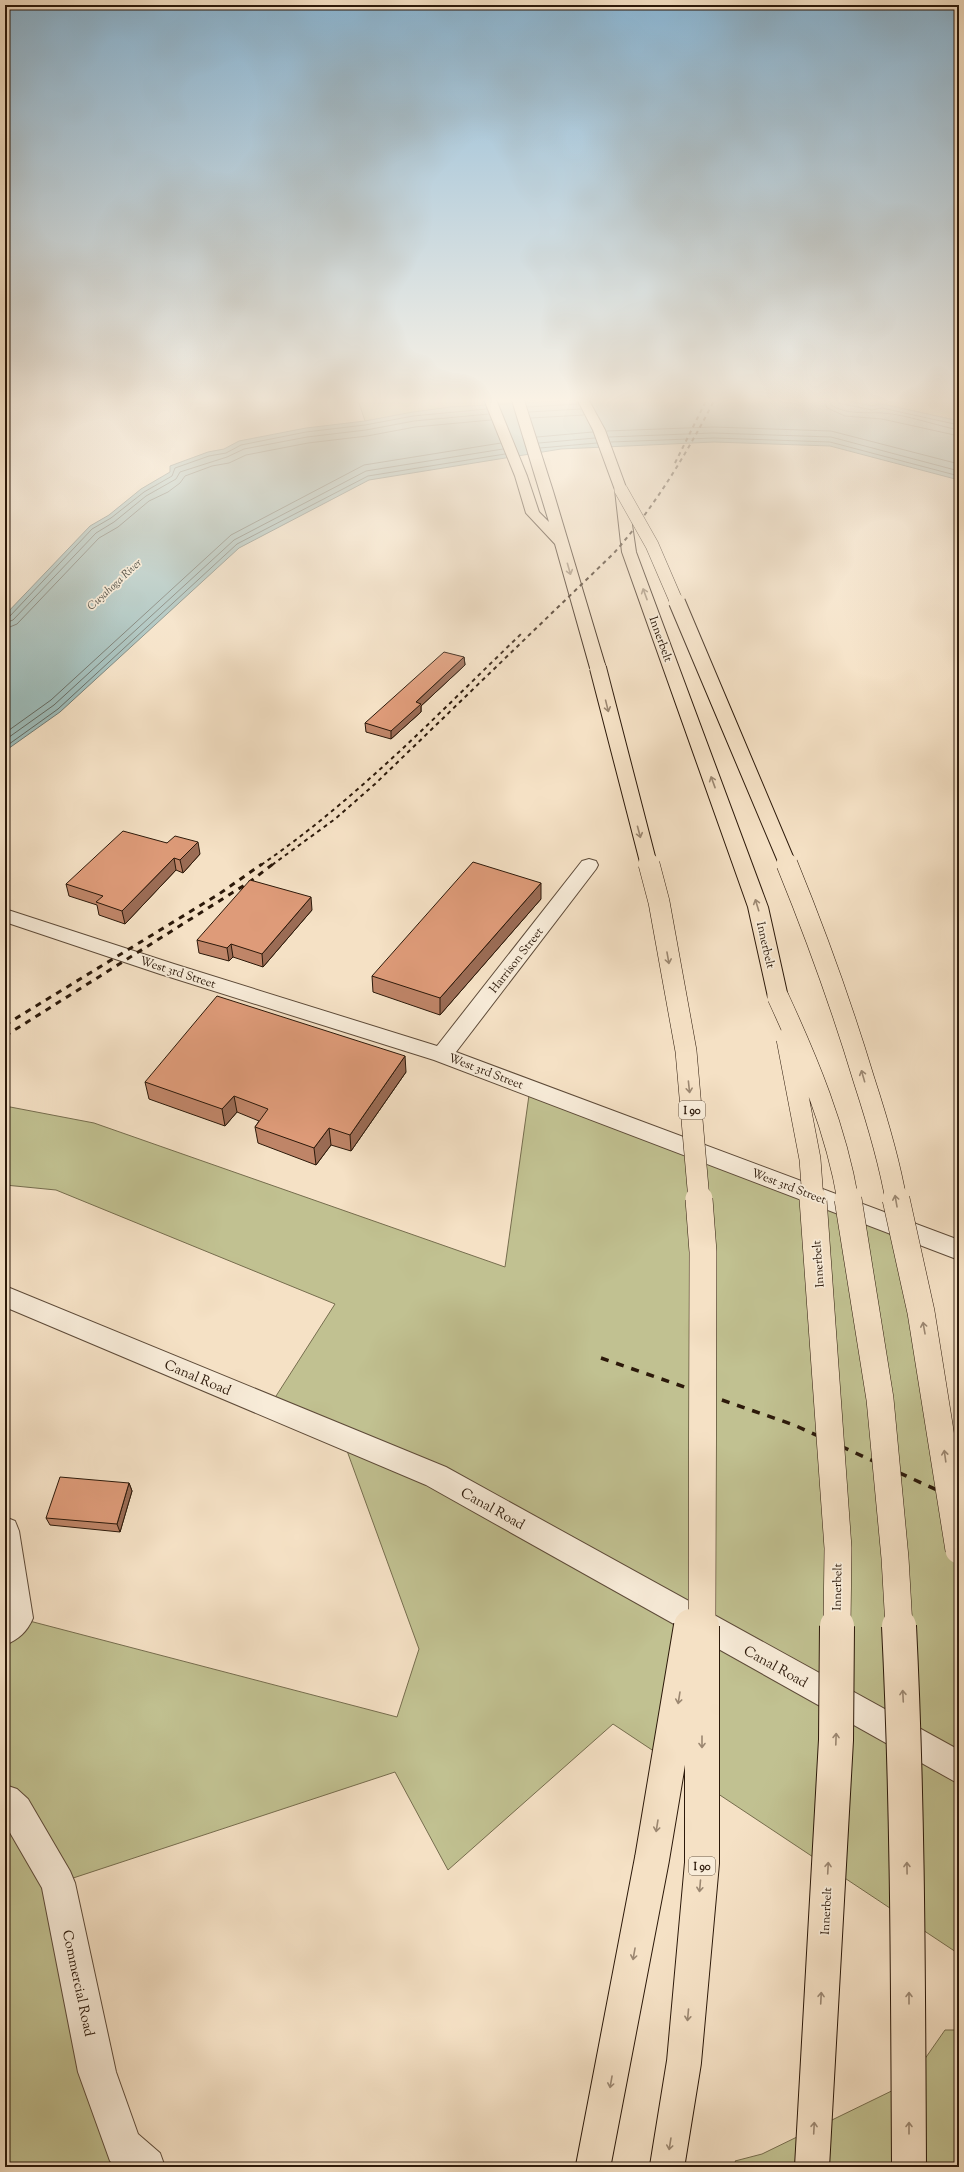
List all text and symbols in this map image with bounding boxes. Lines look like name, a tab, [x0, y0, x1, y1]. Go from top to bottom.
water label: Cuyahoga River	[84, 555, 146, 614]
one-way arrow	[566, 562, 573, 575]
one-way arrow	[640, 589, 648, 601]
street label: Innerbelt	[643, 614, 677, 665]
one-way arrow	[604, 699, 612, 712]
one-way arrow	[709, 777, 717, 789]
one-way arrow	[636, 825, 643, 838]
one-way arrow	[753, 898, 760, 911]
street label: Innerbelt	[751, 920, 779, 970]
street label: Harrison Street	[485, 924, 548, 997]
one-way arrow	[665, 951, 673, 964]
street label: West 3rd Street	[137, 952, 218, 994]
street label: West 3rd Street	[446, 1049, 526, 1094]
one-way arrow	[859, 1070, 866, 1083]
one-way arrow	[686, 1080, 693, 1093]
road number: I 90	[679, 1101, 705, 1119]
street label: West 3rd Street	[749, 1164, 829, 1209]
one-way arrow	[892, 1195, 900, 1208]
street label: Innerbelt	[808, 1240, 830, 1288]
one-way arrow	[920, 1322, 928, 1335]
street label: Canal Road	[161, 1356, 234, 1402]
one-way arrow	[941, 1450, 949, 1463]
street label: Canal Road	[456, 1484, 528, 1536]
street label: Innerbelt	[829, 1563, 847, 1611]
street label: Canal Road	[739, 1642, 811, 1694]
one-way arrow	[899, 1690, 906, 1703]
one-way arrow	[674, 1691, 682, 1704]
one-way arrow	[832, 1733, 839, 1746]
one-way arrow	[698, 1735, 706, 1748]
one-way arrow	[653, 1819, 661, 1832]
road number: I 90	[689, 1857, 715, 1875]
one-way arrow	[825, 1862, 832, 1875]
one-way arrow	[903, 1862, 911, 1875]
one-way arrow	[696, 1879, 703, 1892]
street label: Innerbelt	[817, 1887, 837, 1935]
street label: Commercial Road	[56, 1928, 98, 2039]
one-way arrow	[630, 1947, 638, 1960]
one-way arrow	[818, 1992, 825, 2005]
one-way arrow	[905, 1992, 913, 2005]
one-way arrow	[684, 2008, 691, 2021]
one-way arrow	[606, 2075, 614, 2088]
one-way arrow	[811, 2122, 818, 2135]
one-way arrow	[905, 2122, 913, 2135]
one-way arrow	[666, 2137, 674, 2150]

